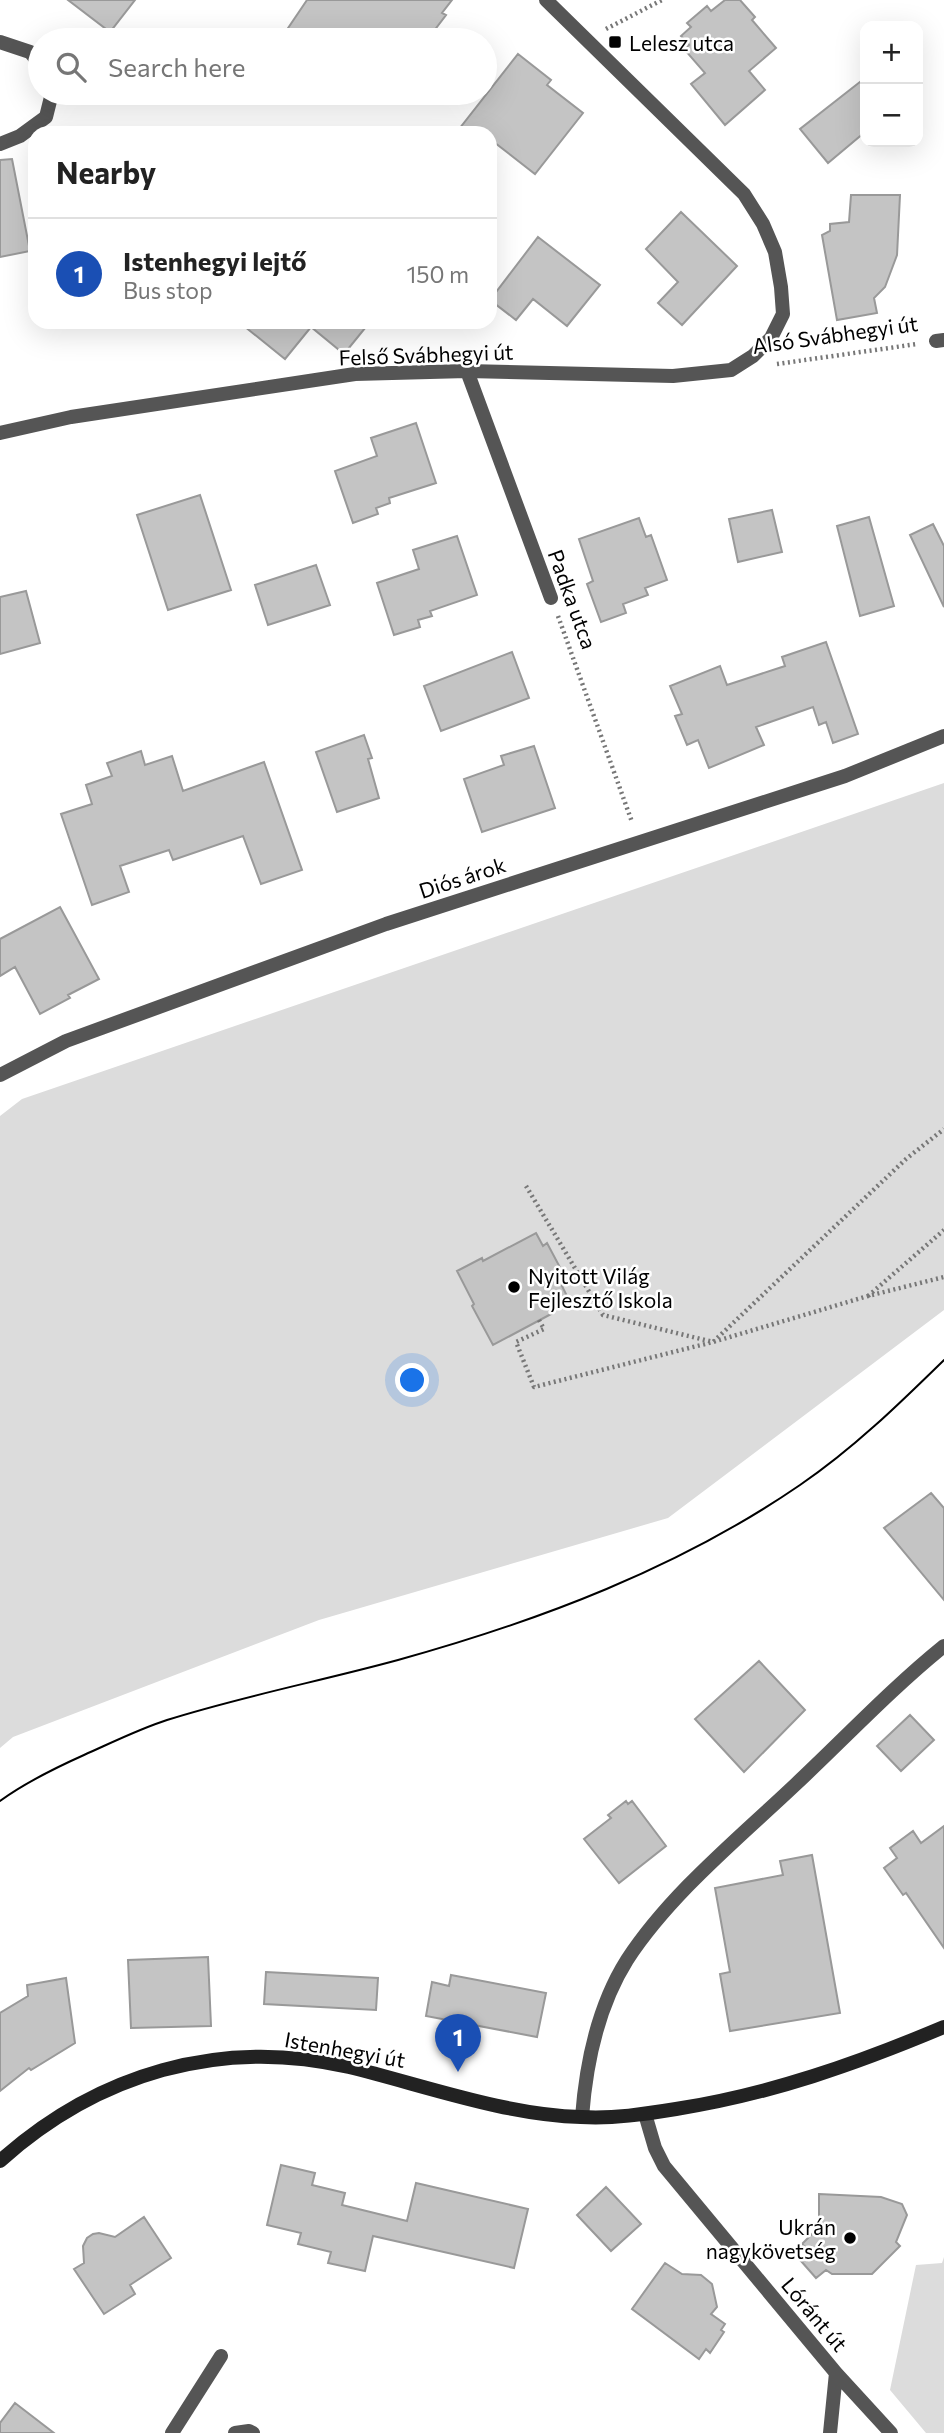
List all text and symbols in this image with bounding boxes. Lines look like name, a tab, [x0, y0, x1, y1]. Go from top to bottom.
map controls	[860, 21, 923, 147]
button: +	[860, 21, 923, 84]
search box	[28, 28, 497, 105]
place label: Lelesz utca	[629, 30, 734, 55]
marker: Lelesz utca	[607, 34, 623, 50]
icon: search	[52, 48, 90, 86]
text: Search here	[108, 51, 246, 82]
button: −	[860, 84, 923, 147]
text: Nearby	[56, 153, 156, 190]
text: Istenhegyi lejtő	[123, 245, 307, 276]
text: 1	[74, 260, 84, 288]
text: 150 m	[406, 260, 469, 288]
text: Bus stop	[123, 276, 213, 304]
street label: Alsó Svábhegyi út	[751, 310, 919, 358]
street label: Felső Svábhegyi út	[338, 338, 514, 370]
street label: Padka utca	[543, 546, 603, 652]
street label: Diós árok	[416, 851, 508, 903]
place label: Nyitott Világ Fejlesztő Iskola	[528, 1263, 673, 1312]
marker: Nyitott Világ Fejlesztő Iskola	[506, 1279, 522, 1295]
your location	[395, 1363, 429, 1397]
pin: 1	[435, 2014, 481, 2072]
street label: Istenhegyi út	[283, 2026, 407, 2072]
place label: Ukrán nagykövetség	[706, 2214, 836, 2263]
marker: Ukrán nagykövetség	[842, 2230, 858, 2246]
street label: Lóránt út	[777, 2272, 853, 2356]

